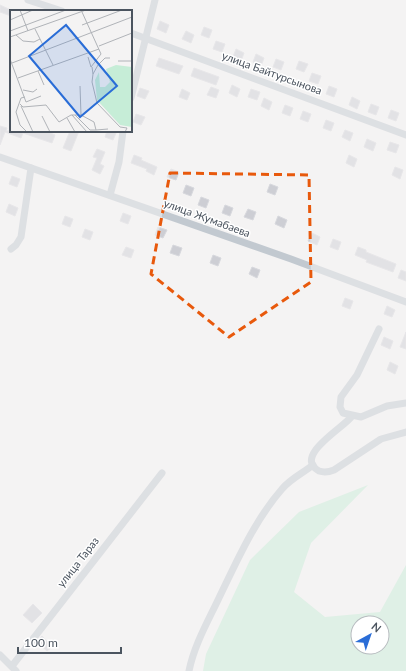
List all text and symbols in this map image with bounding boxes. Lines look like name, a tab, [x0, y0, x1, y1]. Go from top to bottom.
inset map	[10, 10, 132, 132]
street label: улица Байтурсынова	[220, 48, 324, 97]
street label: улица Жумабаева	[162, 196, 252, 239]
street label: улица Тараз	[54, 534, 101, 589]
north arrow	[350, 615, 390, 655]
text: N	[369, 619, 384, 635]
scale bar	[18, 629, 121, 655]
text: 100 m	[24, 635, 58, 650]

